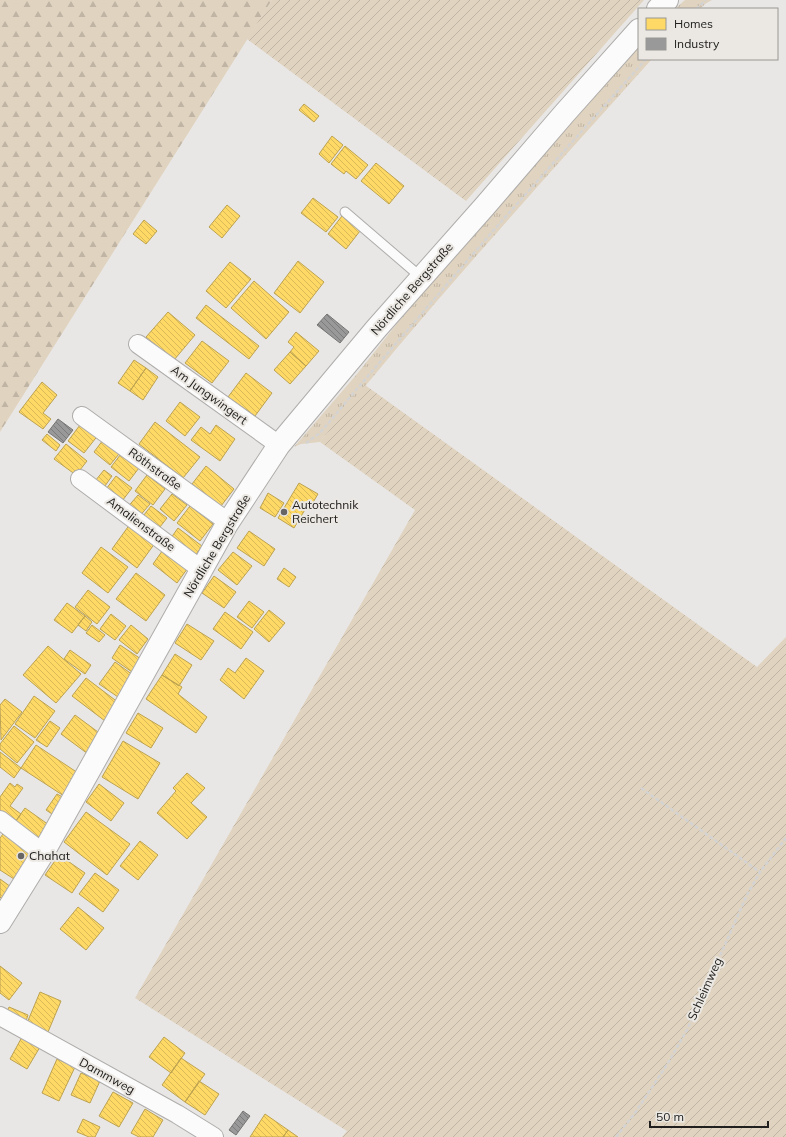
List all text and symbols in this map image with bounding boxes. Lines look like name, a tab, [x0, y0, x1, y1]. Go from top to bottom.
legend	[638, 8, 778, 60]
text: Homes	[674, 16, 713, 31]
text: Industry	[674, 36, 720, 51]
street label: Nördliche Bergstraße	[367, 239, 456, 338]
street label: Am Jungwingert	[168, 362, 250, 427]
street label: Röthstraße	[126, 444, 185, 493]
street label: Nördliche Bergstraße	[180, 491, 253, 600]
street label: Amalienstraße	[104, 493, 178, 554]
place label: Autotechnik Reichert	[292, 497, 359, 526]
marker: Autotechnik Reichert	[279, 507, 289, 517]
place label: Chahat	[29, 848, 70, 863]
marker: Chahat	[16, 851, 26, 861]
street label: Schleimweg	[684, 955, 725, 1023]
street label: Dammweg	[77, 1054, 138, 1097]
scale bar	[650, 1103, 768, 1129]
text: 50 m	[656, 1109, 684, 1124]

